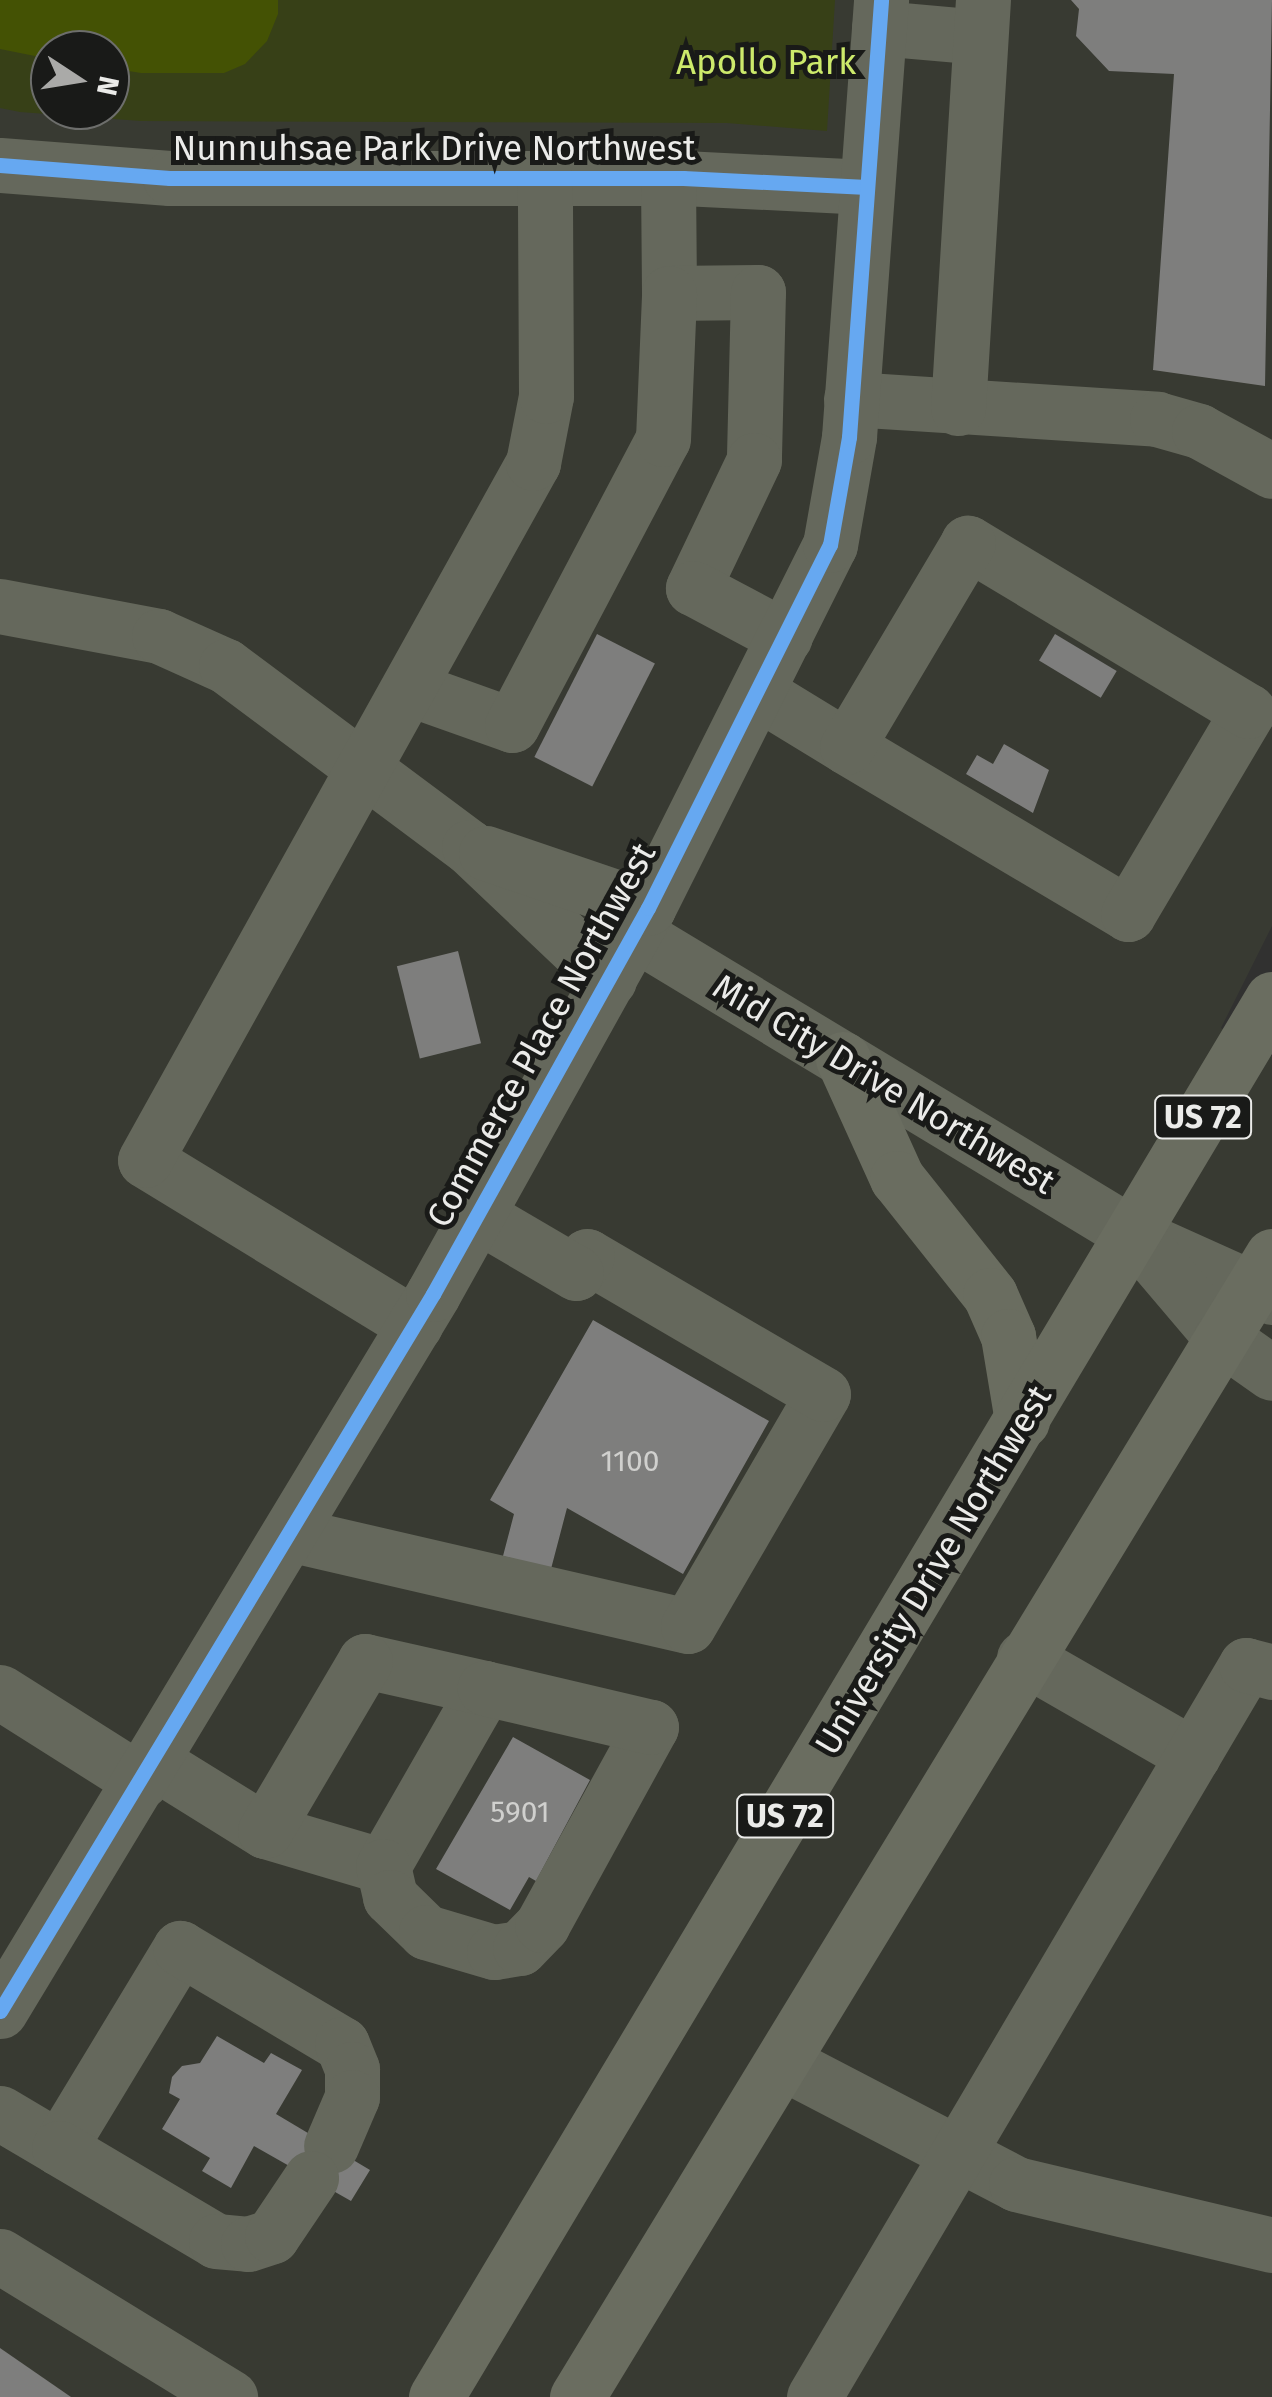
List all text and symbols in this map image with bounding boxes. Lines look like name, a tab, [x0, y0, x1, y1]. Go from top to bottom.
north arrow	[30, 30, 130, 130]
park label: Apollo Park	[676, 41, 856, 83]
text: N	[90, 73, 126, 98]
street label: Nunnuhsae Park Drive Northwest	[172, 127, 696, 169]
street label: Commerce Place Northwest	[418, 836, 664, 1234]
street label: Mid City Drive Northwest	[706, 965, 1062, 1203]
road number: US 72	[1153, 1090, 1253, 1144]
street label: University Drive Northwest	[806, 1378, 1060, 1762]
house number: 1100	[600, 1443, 660, 1479]
road number: US 72	[735, 1789, 835, 1843]
house number: 5901	[490, 1794, 550, 1830]

